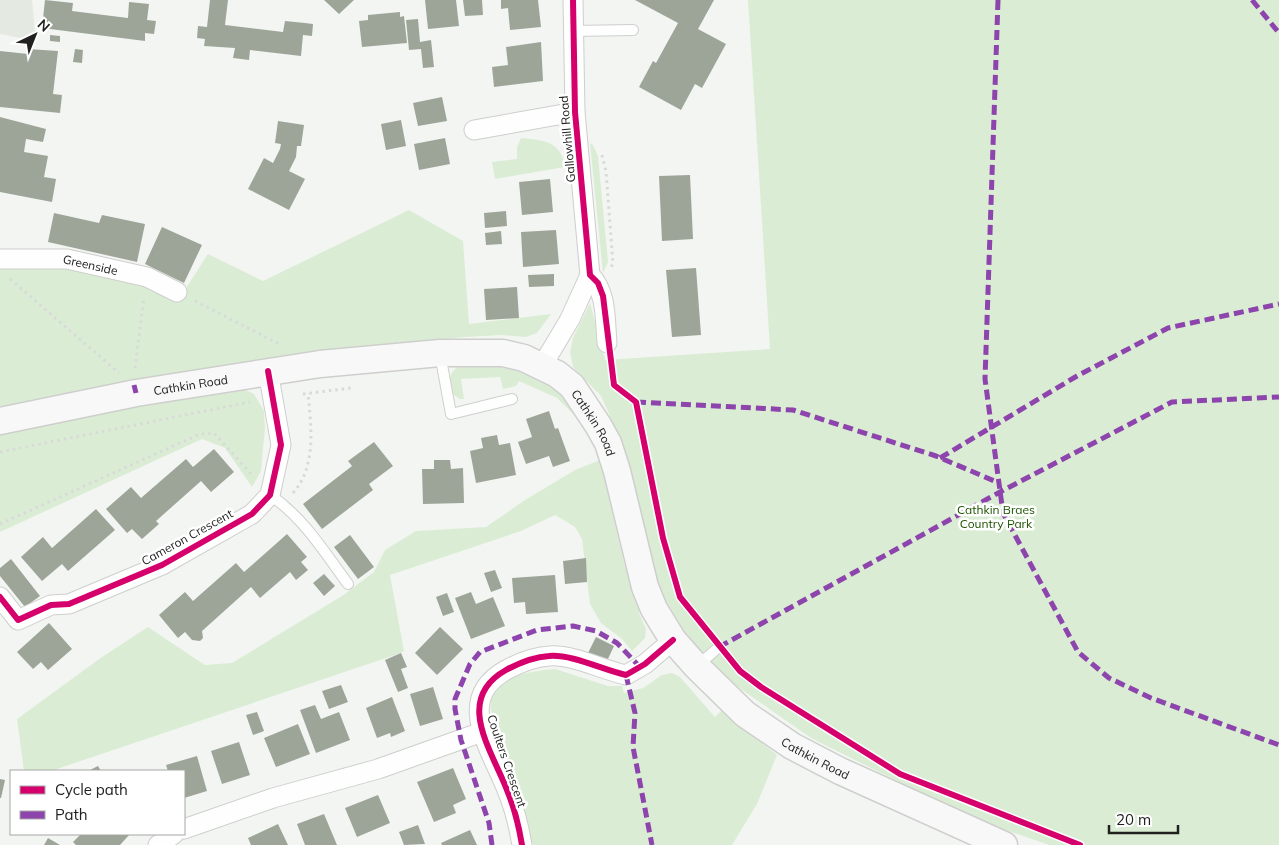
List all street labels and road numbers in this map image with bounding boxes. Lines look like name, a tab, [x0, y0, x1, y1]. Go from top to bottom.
street label: Gallowhill Road	[556, 95, 578, 183]
street label: Greenside	[62, 251, 119, 278]
street label: Cathkin Road	[152, 371, 229, 398]
street label: Cathkin Road	[569, 386, 619, 458]
street label: Cameron Crescent	[139, 506, 235, 568]
street label: Coulters Crescent	[484, 713, 530, 809]
street label: Cathkin Road	[779, 734, 852, 782]

